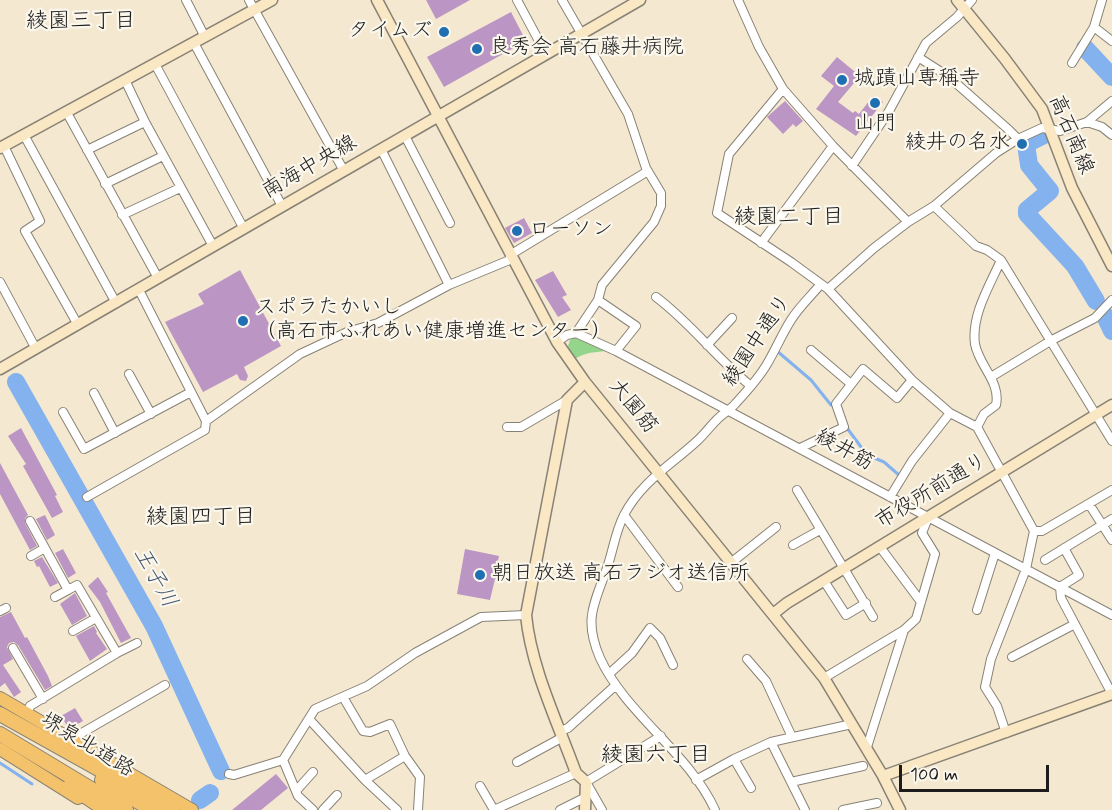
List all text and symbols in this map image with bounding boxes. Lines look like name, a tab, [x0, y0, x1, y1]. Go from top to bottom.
district label: 綾園三丁目	[26, 9, 136, 35]
place label: タイムズ	[348, 19, 432, 45]
marker: タイムズ	[437, 25, 451, 39]
place label: 良秀会 高石藤井病院	[489, 36, 684, 62]
marker: 良秀会 高石藤井病院	[470, 42, 484, 56]
place label: 城蹟山専稱寺	[854, 67, 980, 93]
marker: 城蹟山専稱寺	[835, 73, 849, 87]
street label: 高石南線	[1042, 91, 1098, 179]
marker: 山門	[868, 96, 882, 110]
place label: 山門	[854, 112, 896, 138]
street label: 南海中央線	[258, 131, 362, 205]
place label: 綾井の名水	[905, 131, 1010, 157]
marker: 綾井の名水	[1015, 137, 1029, 151]
district label: 綾園二丁目	[734, 205, 844, 231]
place label: ローソン	[529, 218, 613, 244]
marker: ローソン	[510, 224, 524, 238]
street label: 綾園中通り	[718, 290, 798, 392]
place label: スポラたかいし （高石市ふれあい健康増進センター）	[255, 296, 612, 346]
marker: スポラたかいし （高石市ふれあい健康増進センター）	[236, 314, 250, 328]
street label: 大園筋	[602, 375, 662, 439]
street label: 綾井筋	[810, 425, 878, 477]
street label: 市役所前通り	[872, 449, 992, 535]
district label: 綾園四丁目	[146, 505, 256, 531]
water label: 王子川	[126, 543, 182, 613]
place label: 朝日放送 高石ラジオ送信所	[492, 562, 750, 588]
marker: 朝日放送 高石ラジオ送信所	[473, 568, 487, 582]
street label: 堺泉北道路	[36, 708, 138, 784]
district label: 綾園六丁目	[601, 743, 711, 769]
scale bar	[902, 753, 1052, 791]
text: 100 m	[910, 763, 958, 787]

